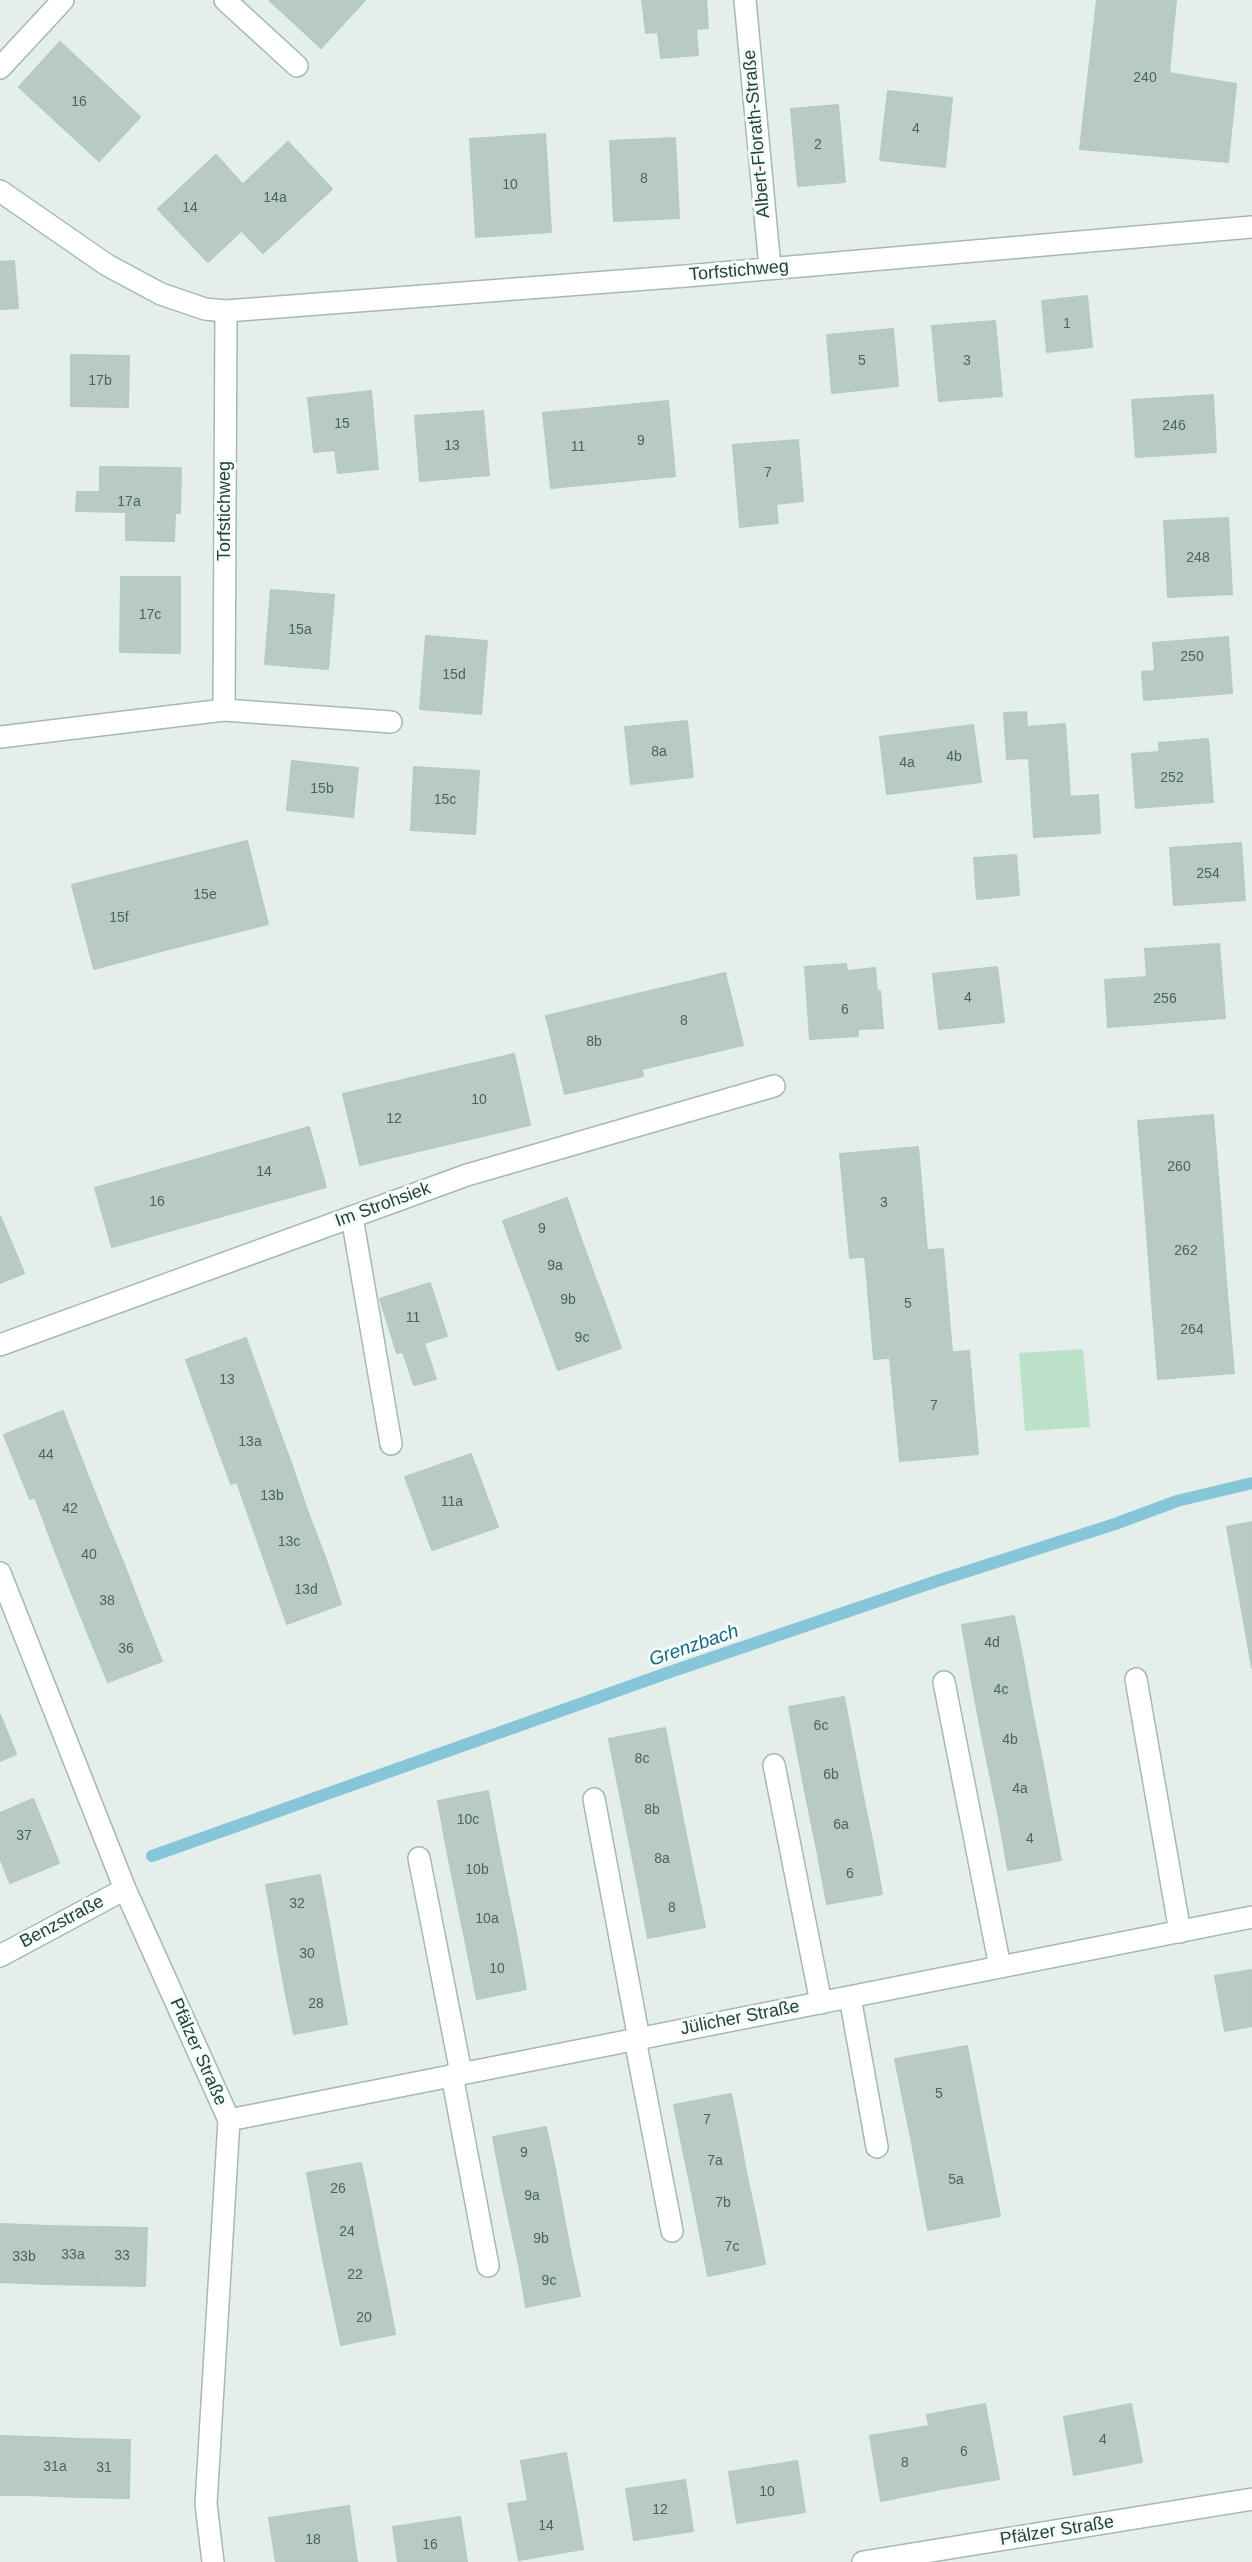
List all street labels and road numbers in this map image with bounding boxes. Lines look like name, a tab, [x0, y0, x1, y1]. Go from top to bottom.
street label: Albert-Florath-Straße	[739, 49, 775, 219]
street label: Torfstichweg	[688, 256, 790, 286]
street label: Torfstichweg	[214, 461, 236, 561]
street label: Im Strohsiek	[332, 1178, 434, 1232]
street label: Benzstraße	[16, 1891, 108, 1953]
street label: Pfälzer Straße	[165, 1995, 231, 2109]
street label: Jülicher Straße	[679, 1996, 801, 2040]
street label: Pfälzer Straße	[998, 2511, 1116, 2551]

